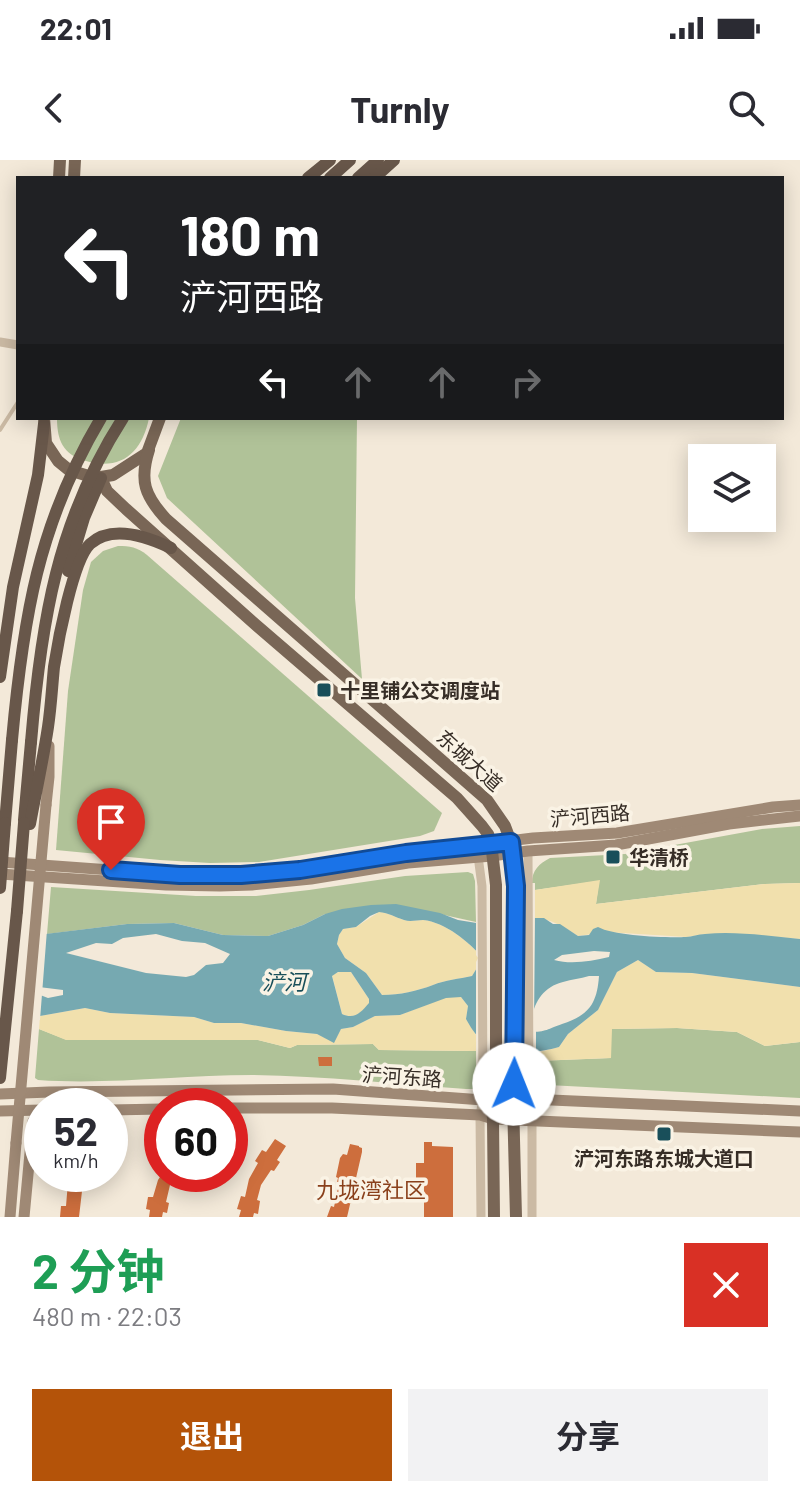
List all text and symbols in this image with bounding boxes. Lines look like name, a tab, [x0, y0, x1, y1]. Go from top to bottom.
text: 22:01	[40, 10, 112, 46]
icon: back	[32, 86, 76, 130]
icon: search	[724, 86, 768, 130]
text: Turnly	[350, 87, 450, 130]
text: 180 m	[180, 200, 320, 267]
icon: left	[48, 208, 152, 312]
text: 浐河西路	[180, 274, 324, 317]
icon: left	[252, 360, 296, 404]
icon: ahead	[336, 360, 380, 404]
icon: ahead	[420, 360, 464, 404]
icon: right	[504, 360, 548, 404]
map controls	[688, 444, 776, 532]
button: layers	[688, 444, 776, 532]
place label: 十里铺公交调度站	[340, 678, 500, 702]
marker: 十里铺公交调度站	[315, 681, 333, 699]
street label: 东城大道	[432, 724, 508, 796]
pin	[77, 788, 145, 870]
icon: arrive	[89, 800, 133, 844]
street label: 浐河西路	[549, 800, 631, 830]
place label: 华清桥	[629, 845, 689, 869]
marker: 华清桥	[604, 848, 622, 866]
water label: 浐河	[262, 968, 310, 994]
position arrow	[472, 1042, 556, 1126]
street label: 浐河东路	[361, 1061, 443, 1091]
speed limit sign: 60	[144, 1088, 248, 1192]
text: 52	[54, 1106, 98, 1154]
marker: 浐河东路东城大道口	[655, 1125, 673, 1143]
place label: 浐河东路东城大道口	[574, 1146, 754, 1170]
text: km/h	[53, 1148, 99, 1172]
district label: 九垅湾社区	[316, 1176, 426, 1202]
text: 2 分钟	[32, 1241, 164, 1299]
button: close	[684, 1243, 768, 1327]
text: 480 m · 22:03	[32, 1300, 182, 1331]
button: 退出	[32, 1389, 392, 1481]
button: 分享	[408, 1389, 768, 1481]

